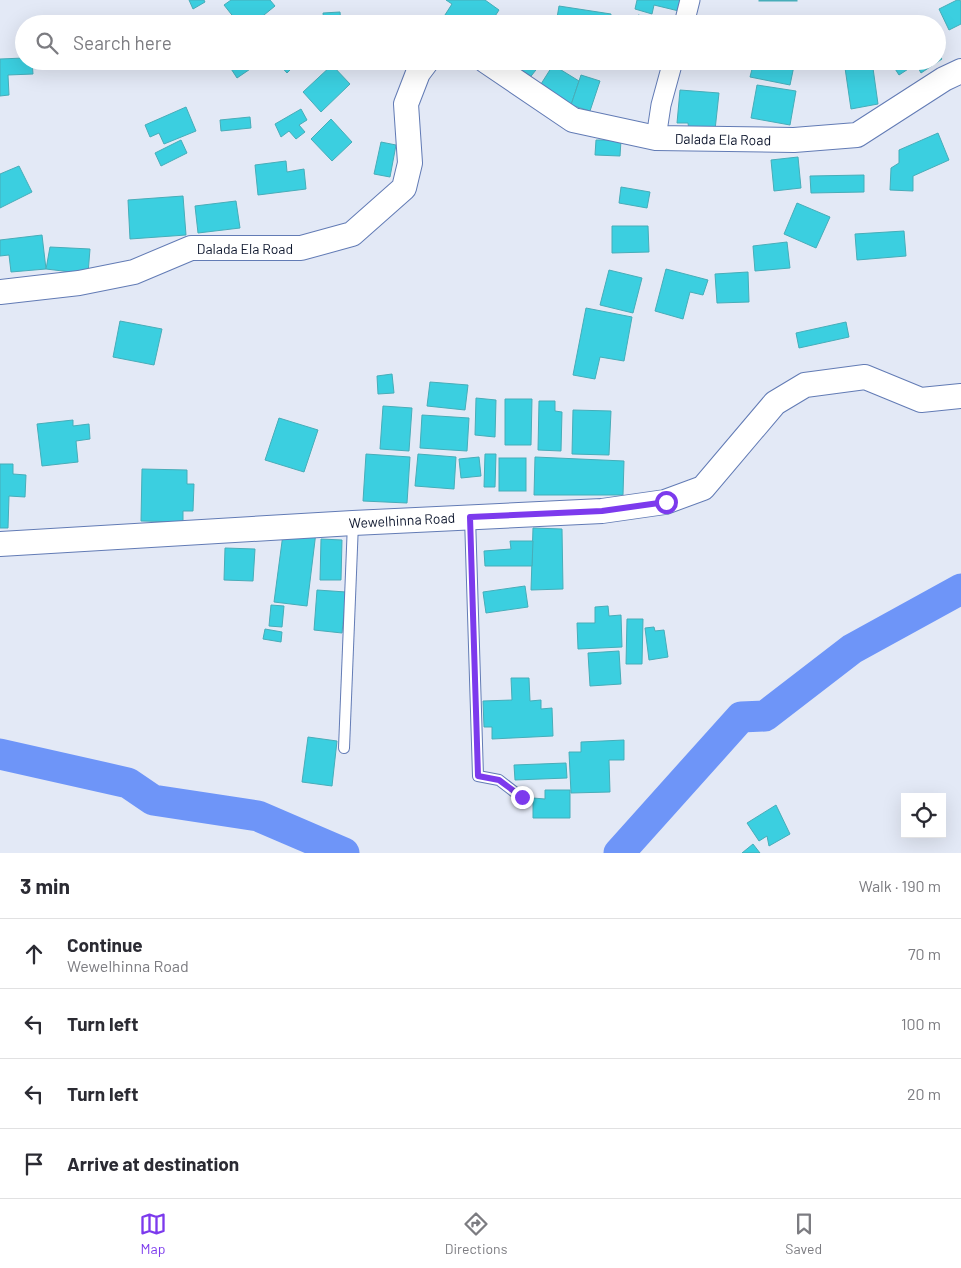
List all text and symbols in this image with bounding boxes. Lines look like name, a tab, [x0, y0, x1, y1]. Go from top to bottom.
search box	[15, 15, 946, 70]
icon: search	[33, 29, 61, 57]
text: Search here	[73, 31, 172, 54]
street label: Dalada Ela Road	[675, 130, 771, 148]
street label: Dalada Ela Road	[197, 240, 293, 257]
route start	[655, 491, 678, 514]
street label: Wewelhinna Road	[348, 509, 456, 531]
route end	[511, 786, 534, 809]
map controls	[901, 793, 946, 838]
button: locate	[901, 793, 946, 838]
text: 3 min	[20, 873, 70, 898]
text: Walk · 190 m	[859, 876, 941, 895]
text: Continue	[67, 933, 143, 956]
icon: ahead	[20, 940, 48, 968]
text: 70 m	[908, 944, 941, 963]
text: Wewelhinna Road	[67, 956, 189, 975]
icon: left	[20, 1010, 48, 1038]
text: Turn left	[67, 1012, 138, 1035]
text: 100 m	[901, 1014, 941, 1033]
icon: left	[20, 1080, 48, 1108]
text: Turn left	[67, 1082, 138, 1105]
text: 20 m	[907, 1084, 941, 1103]
icon: arrive	[20, 1150, 48, 1178]
text: Arrive at destination	[67, 1152, 239, 1175]
tab: Map	[139, 1210, 167, 1257]
tab: Directions	[445, 1210, 507, 1257]
tab: Saved	[785, 1210, 822, 1257]

